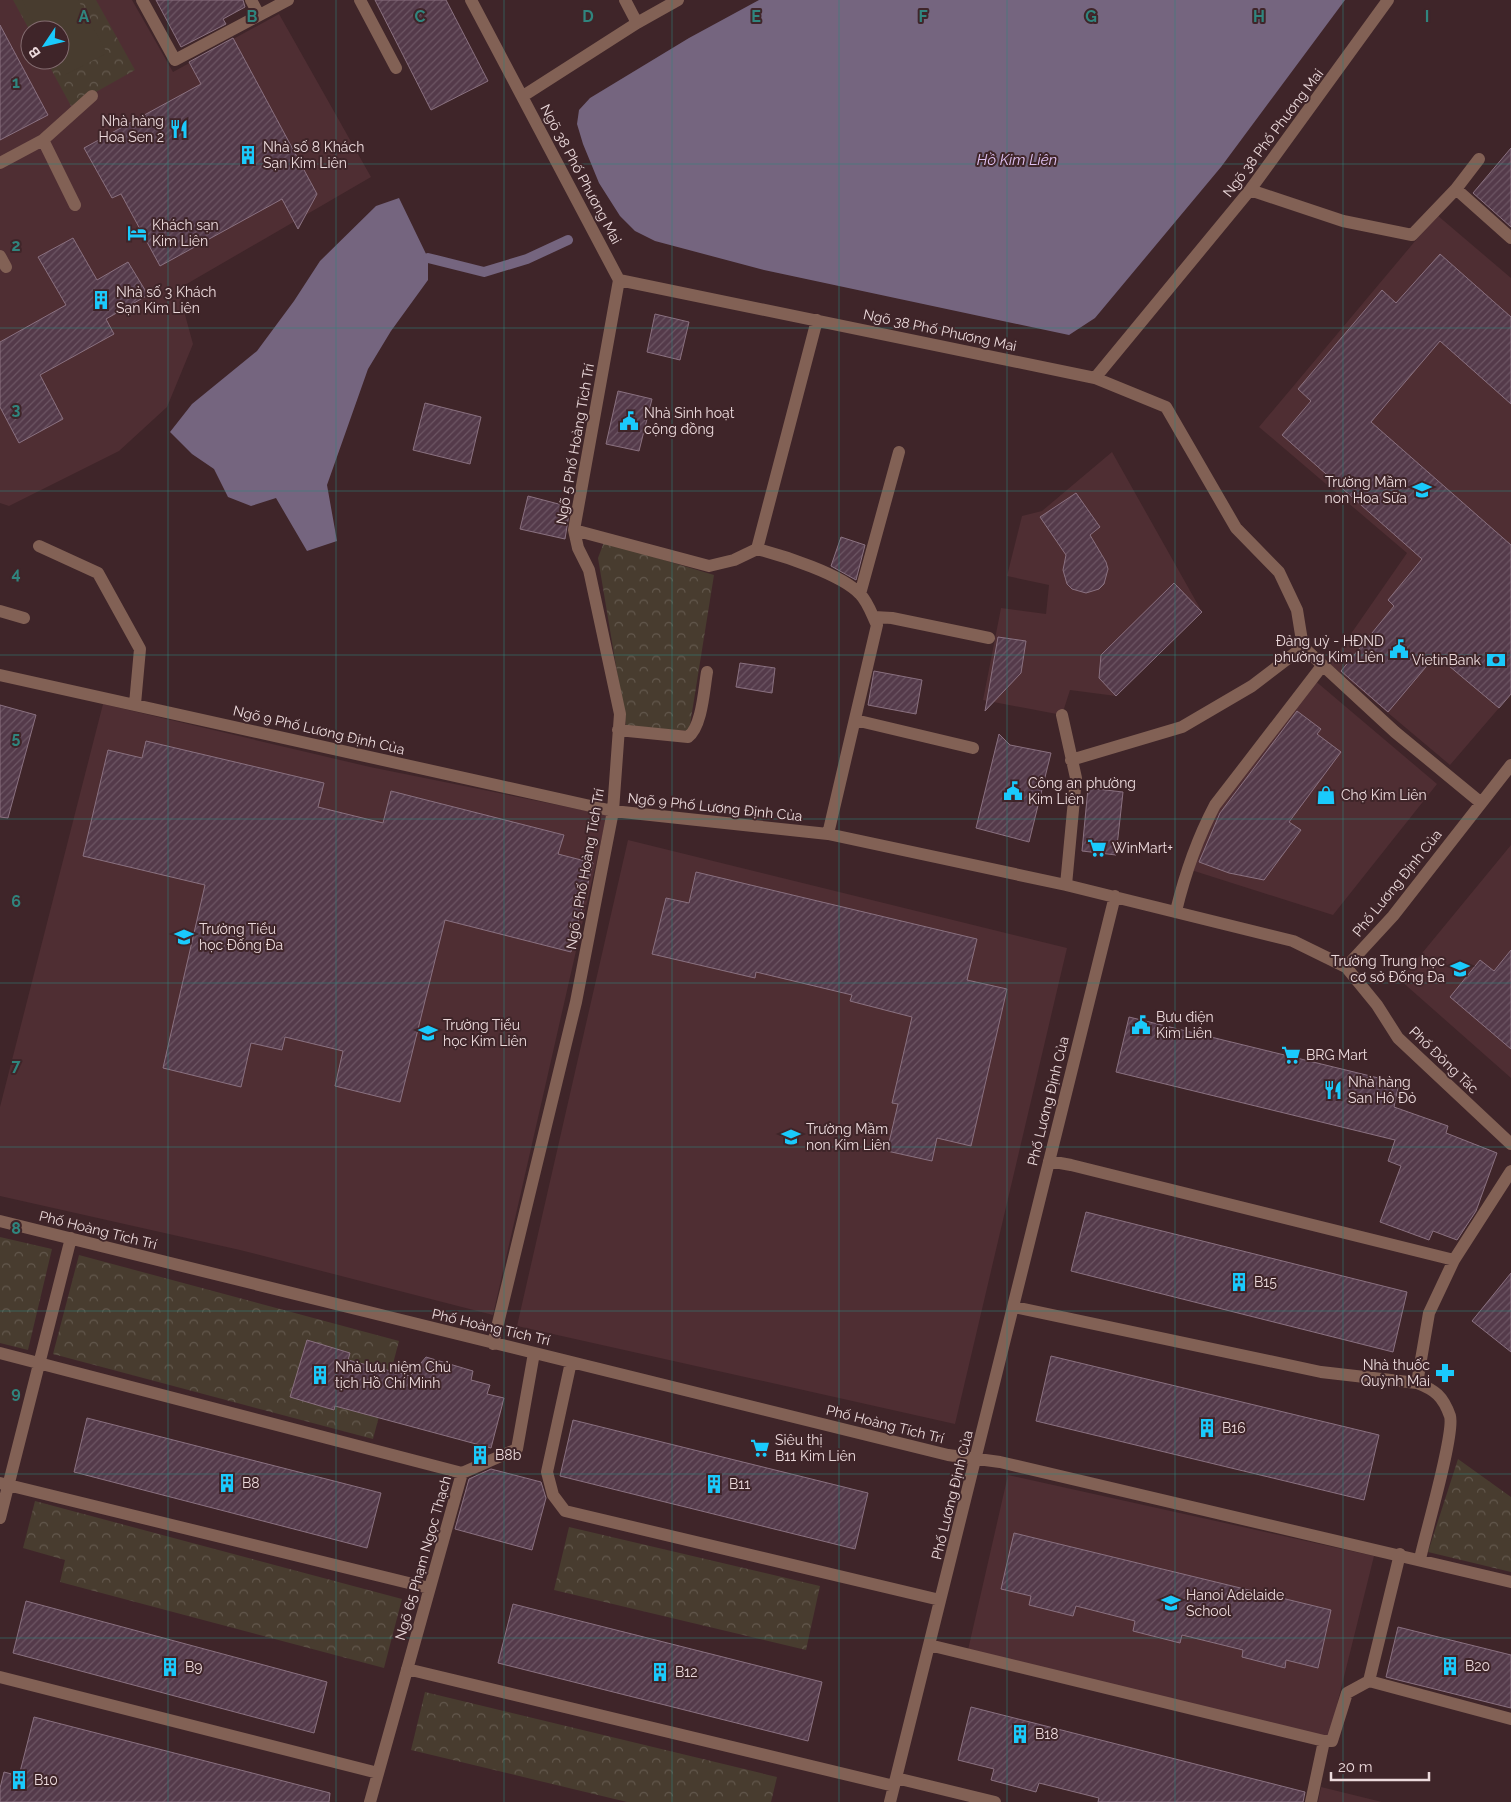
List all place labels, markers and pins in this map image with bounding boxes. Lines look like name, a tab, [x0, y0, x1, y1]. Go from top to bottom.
place label: Nhà hàng Hoa Sen 2	[99, 113, 164, 145]
restaurant icon: Nhà hàng Hoa Sen 2	[168, 118, 190, 140]
place label: Nhà số 8 Khách Sạn Kim Liên	[263, 139, 364, 171]
building icon: Nhà số 8 Khách Sạn Kim Liên	[237, 144, 259, 166]
place label: Khách sạn Kim Liên	[152, 217, 219, 249]
hotel icon: Khách sạn Kim Liên	[126, 222, 148, 244]
place label: Nhà số 3 Khách Sạn Kim Liên	[116, 284, 217, 316]
building icon: Nhà số 3 Khách Sạn Kim Liên	[90, 289, 112, 311]
place label: Nhà Sinh hoạt cộng đồng	[644, 405, 735, 437]
public building icon: Nhà Sinh hoạt cộng đồng	[618, 410, 640, 432]
place label: Trường Mầm non Hoa Sữa	[1325, 474, 1407, 506]
school or university icon: Trường Mầm non Hoa Sữa	[1411, 479, 1433, 501]
place label: Đảng uỷ - HĐND phường Kim Liên	[1274, 633, 1384, 665]
public building icon: Đảng uỷ - HĐND phường Kim Liên	[1388, 638, 1410, 660]
bank icon: VietinBank	[1485, 649, 1507, 671]
place label: VietinBank	[1412, 652, 1482, 668]
place label: Công an phường Kim Liên	[1028, 775, 1136, 807]
public building icon: Công an phường Kim Liên	[1002, 780, 1024, 802]
shop icon: Chợ Kim Liên	[1315, 784, 1337, 806]
place label: Chợ Kim Liên	[1341, 787, 1427, 803]
supermarket icon: WinMart+	[1086, 837, 1108, 859]
place label: WinMart+	[1112, 840, 1173, 856]
place label: Trường Tiểu học Đống Đa	[199, 921, 283, 953]
school or university icon: Trường Tiểu học Đống Đa	[173, 926, 195, 948]
place label: Trường Trung học cơ sở Đống Đa	[1331, 953, 1445, 985]
school or university icon: Trường Trung học cơ sở Đống Đa	[1449, 958, 1471, 980]
place label: Bưu điện Kim Liên	[1156, 1009, 1214, 1041]
public building icon: Bưu điện Kim Liên	[1130, 1014, 1152, 1036]
place label: Trường Tiểu học Kim Liên	[443, 1017, 527, 1049]
school or university icon: Trường Tiểu học Kim Liên	[417, 1022, 439, 1044]
supermarket icon: BRG Mart	[1280, 1044, 1302, 1066]
place label: BRG Mart	[1306, 1047, 1368, 1063]
place label: Nhà hàng San Hô Đỏ	[1348, 1074, 1416, 1106]
restaurant icon: Nhà hàng San Hô Đỏ	[1322, 1079, 1344, 1101]
place label: Trường Mầm non Kim Liên	[806, 1121, 890, 1153]
school or university icon: Trường Mầm non Kim Liên	[780, 1126, 802, 1148]
building icon: B15	[1228, 1271, 1250, 1293]
place label: B15	[1254, 1274, 1277, 1290]
place label: Nhà thuốc Quỳnh Mai	[1361, 1357, 1430, 1389]
place label: Nhà lưu niệm Chủ tịch Hồ Chí Minh	[335, 1359, 451, 1391]
pharmacy icon: Nhà thuốc Quỳnh Mai	[1434, 1362, 1456, 1384]
building icon: Nhà lưu niệm Chủ tịch Hồ Chí Minh	[309, 1364, 331, 1386]
building icon: B16	[1196, 1417, 1218, 1439]
place label: B16	[1222, 1420, 1246, 1436]
place label: Siêu thị B11 Kim Liên	[775, 1432, 856, 1464]
supermarket icon: Siêu thị B11 Kim Liên	[749, 1437, 771, 1459]
building icon: B8b	[469, 1444, 491, 1466]
place label: B8b	[495, 1447, 522, 1463]
building icon: B8	[216, 1472, 238, 1494]
building icon: B11	[703, 1473, 725, 1495]
place label: B8	[242, 1475, 260, 1491]
place label: B11	[729, 1476, 750, 1492]
place label: Hanoi Adelaide School	[1186, 1587, 1284, 1619]
school or university icon: Hanoi Adelaide School	[1160, 1592, 1182, 1614]
building icon: B20	[1439, 1655, 1461, 1677]
building icon: B9	[159, 1656, 181, 1678]
place label: B20	[1465, 1658, 1490, 1674]
place label: B9	[185, 1659, 203, 1675]
building icon: B12	[649, 1661, 671, 1683]
place label: B12	[675, 1664, 698, 1680]
building icon: B18	[1009, 1723, 1031, 1745]
place label: B18	[1035, 1726, 1059, 1742]
building icon: B10	[8, 1769, 30, 1791]
place label: B10	[34, 1772, 58, 1788]

